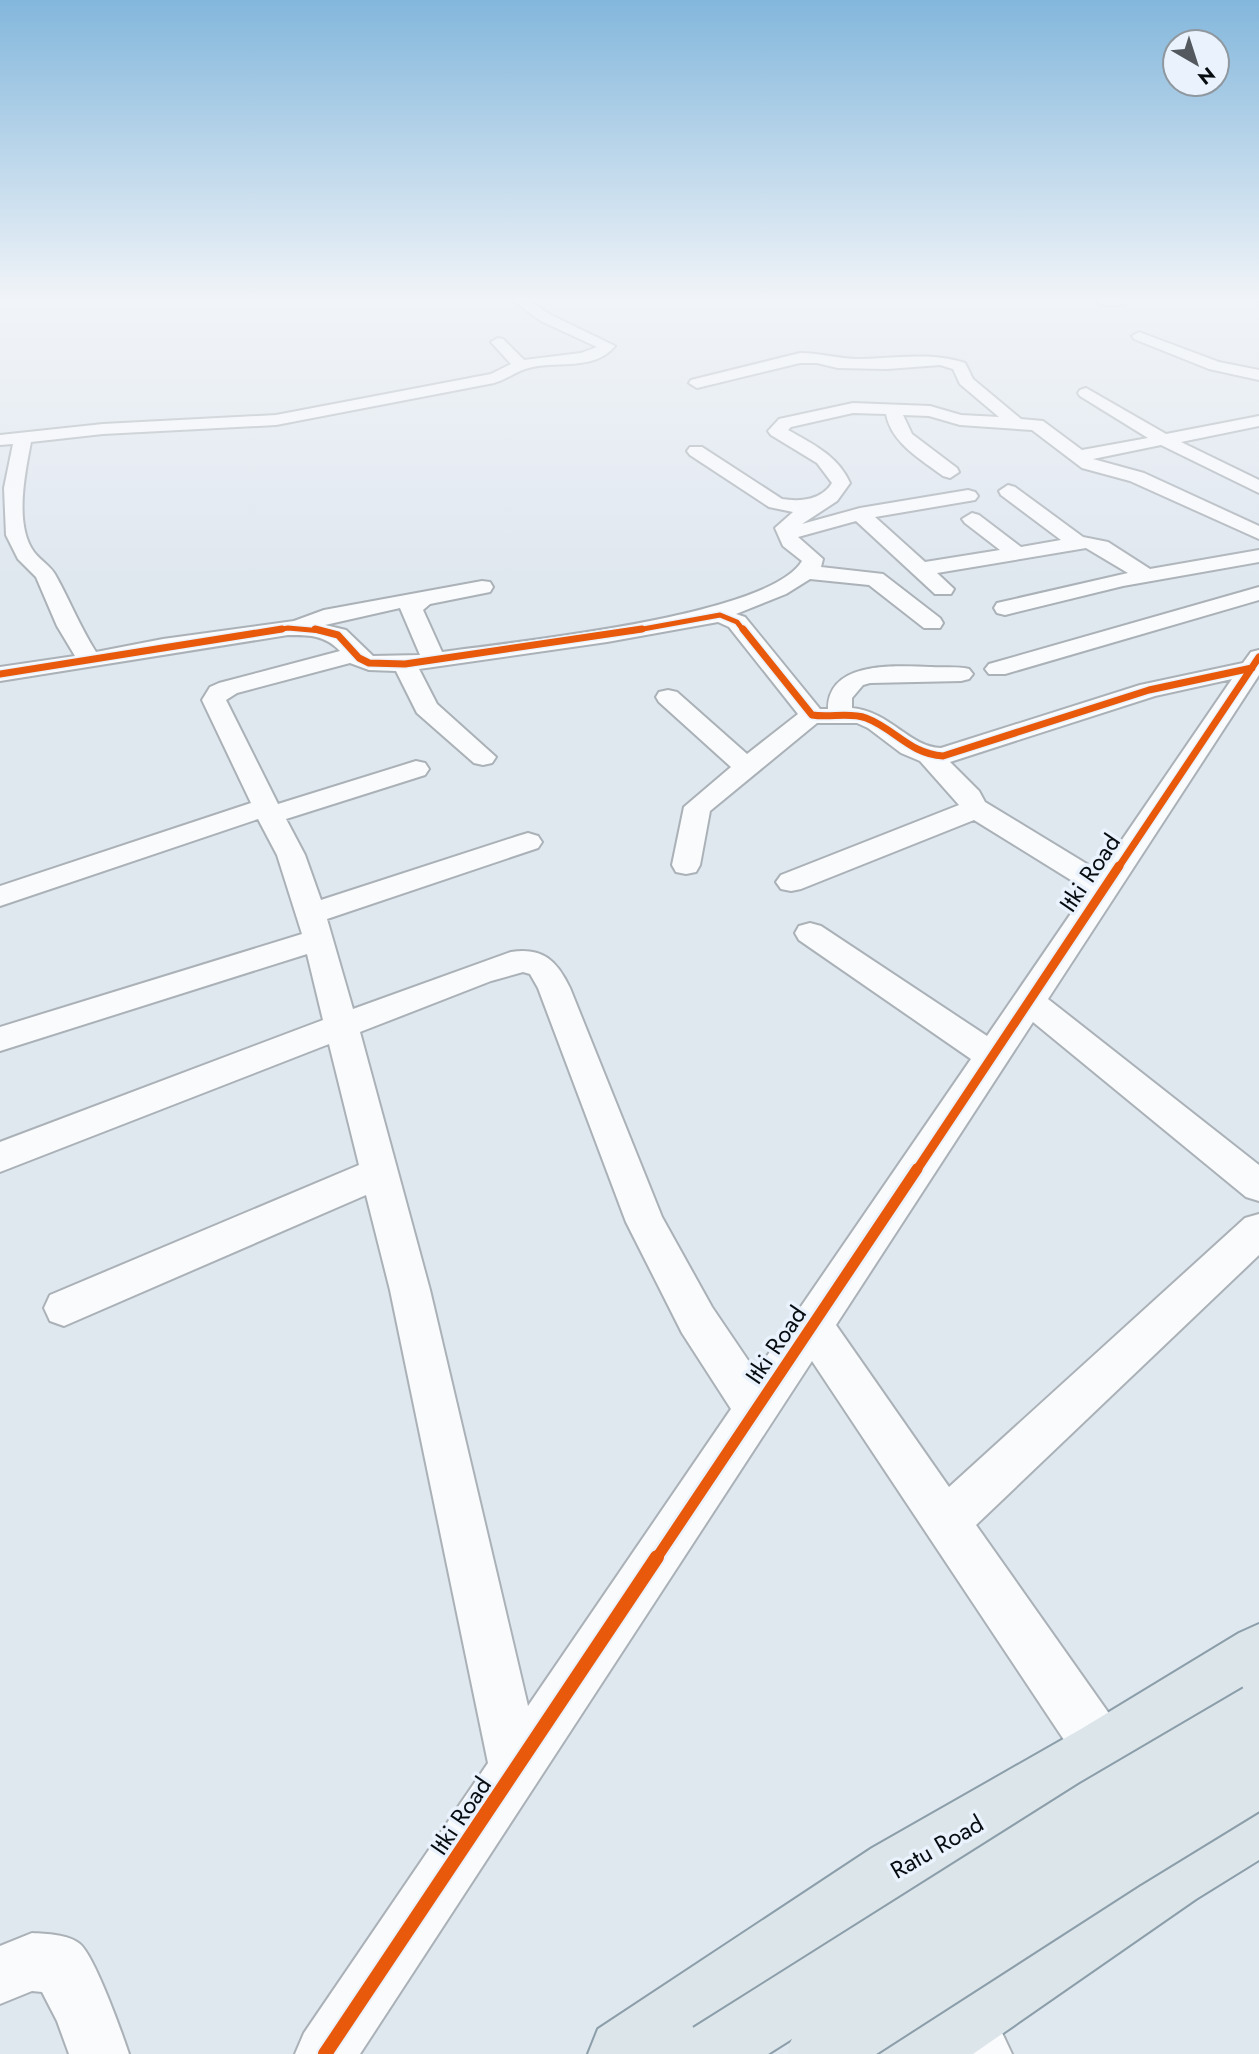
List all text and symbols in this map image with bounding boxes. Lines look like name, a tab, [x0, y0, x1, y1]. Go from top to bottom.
north arrow	[1161, 28, 1231, 98]
text: N	[1192, 61, 1221, 91]
street label: Itki Road	[1051, 827, 1129, 919]
street label: Itki Road	[737, 1299, 815, 1391]
street label: Itki Road	[422, 1770, 500, 1862]
street label: Ratu Road	[884, 1806, 990, 1887]

